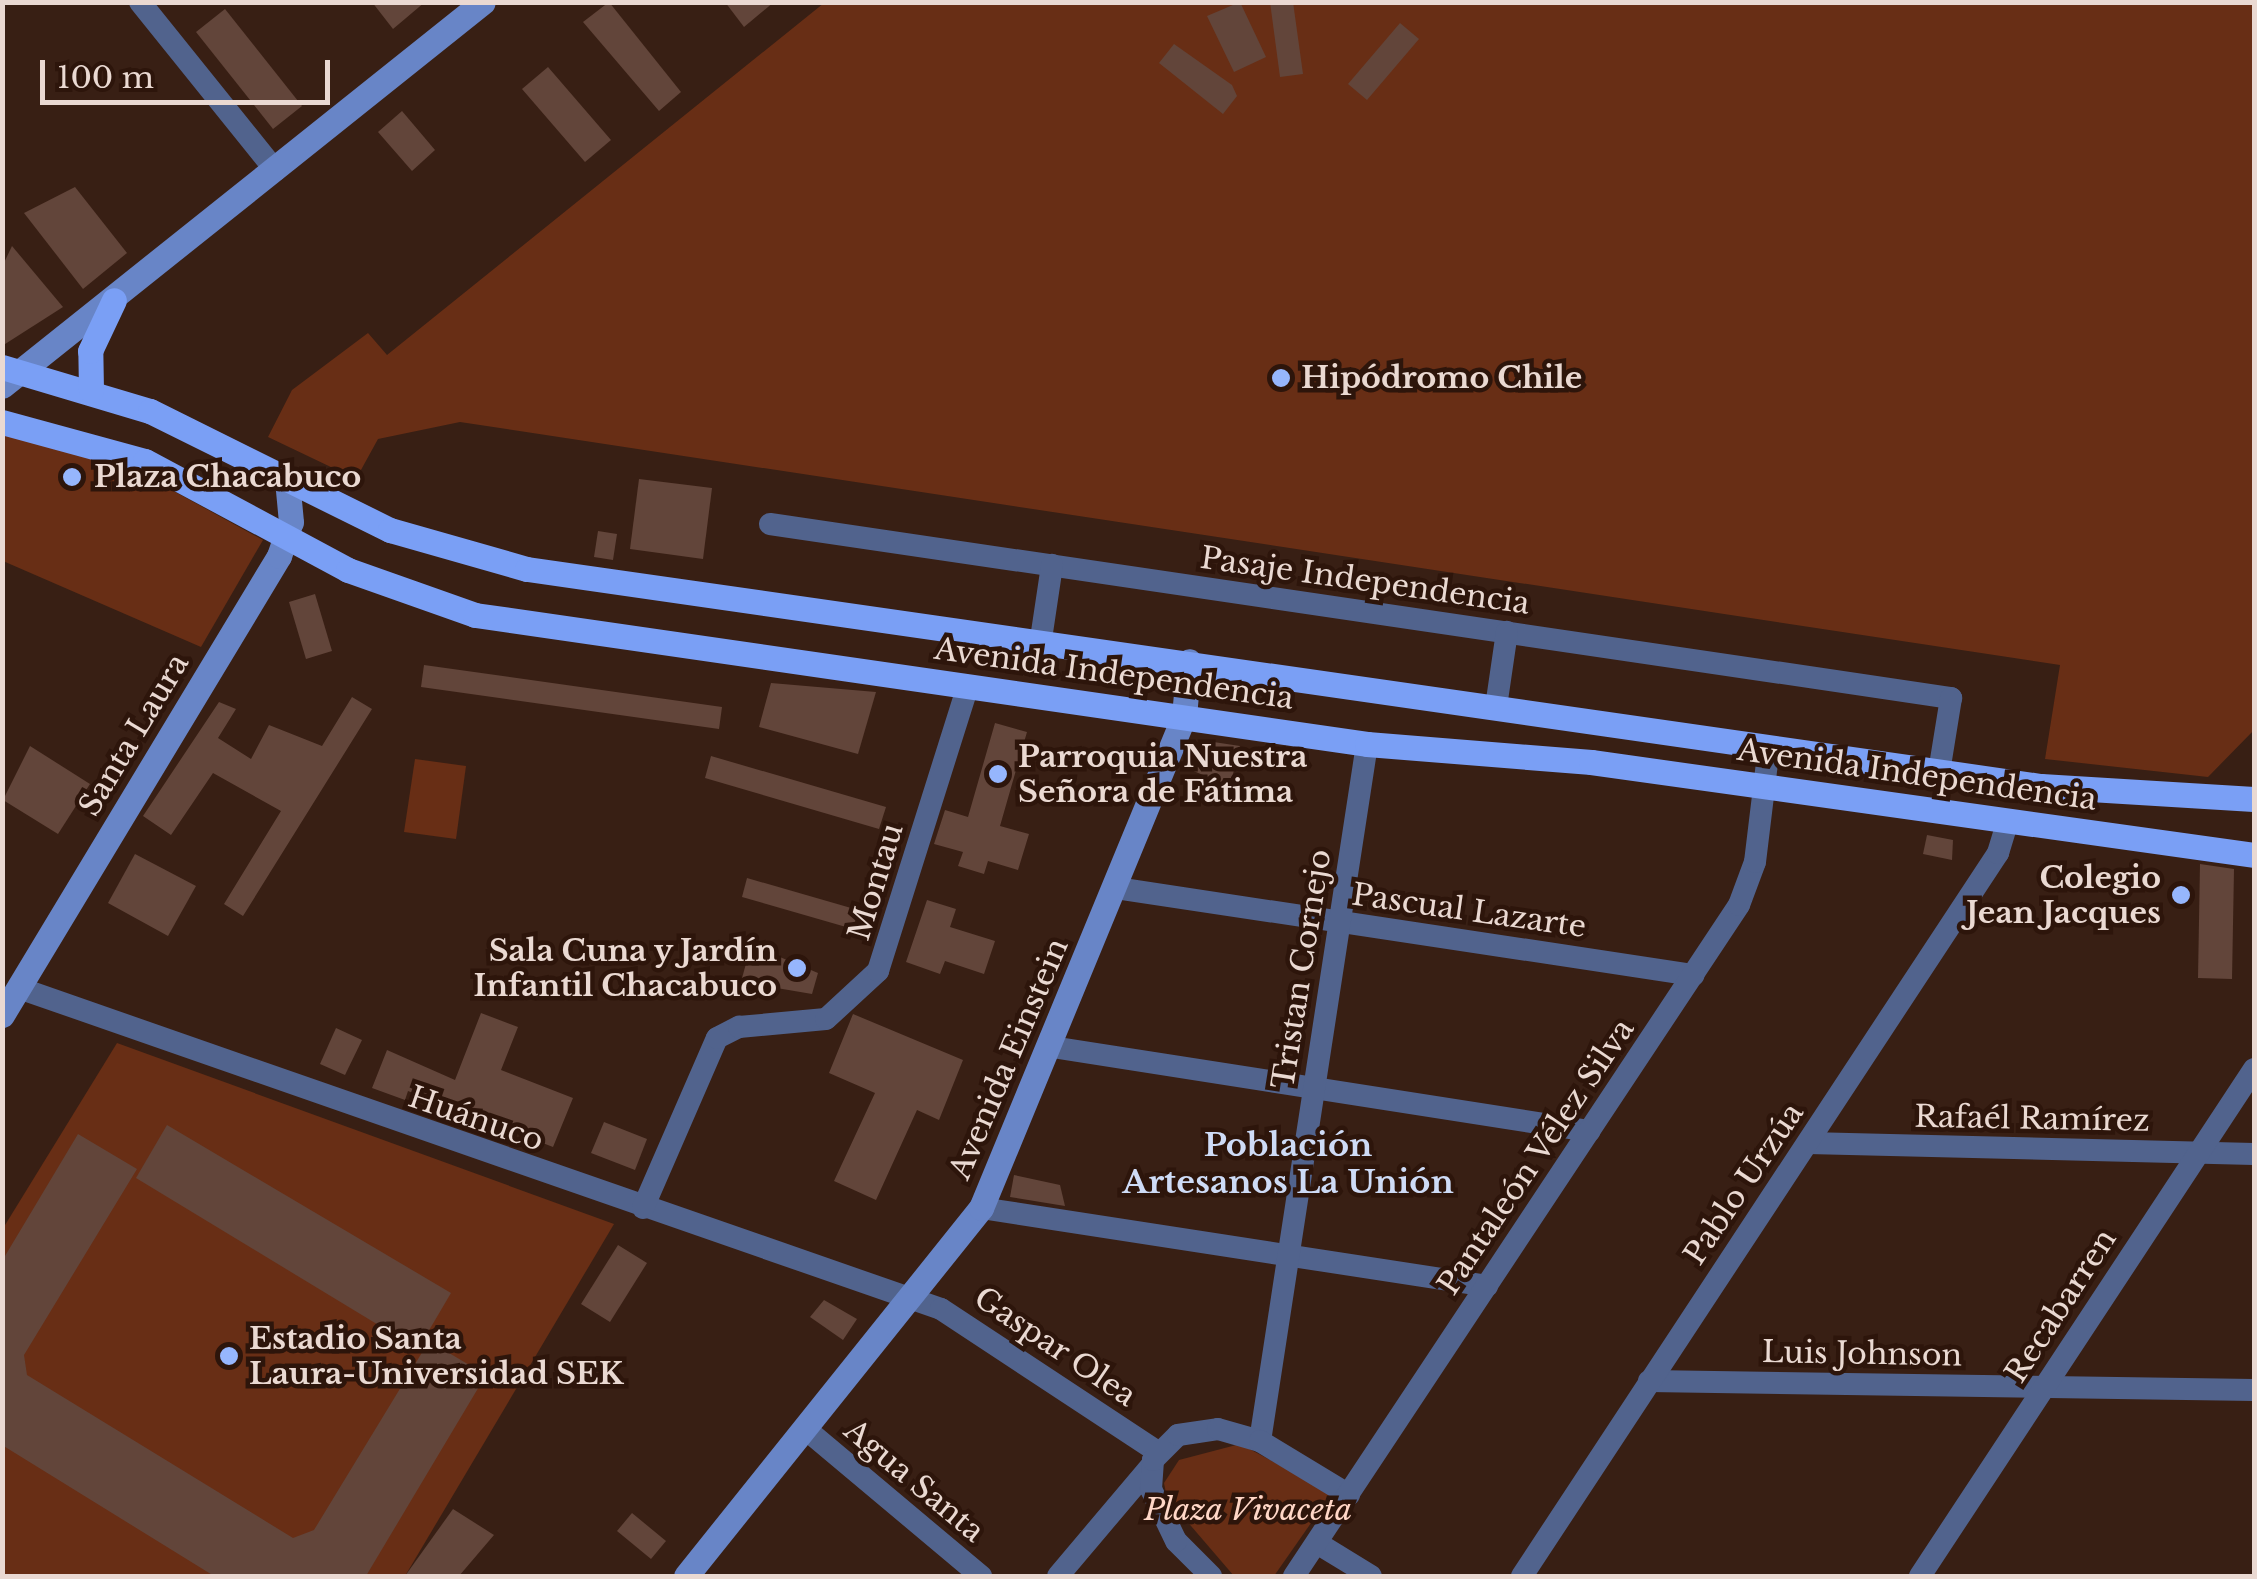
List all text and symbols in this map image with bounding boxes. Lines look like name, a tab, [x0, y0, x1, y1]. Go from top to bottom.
scale bar	[45, 40, 335, 102]
text: 100 m	[57, 59, 154, 96]
place label: Hipódromo Chile	[1301, 360, 1582, 396]
marker: Hipódromo Chile	[1270, 367, 1292, 389]
place label: Plaza Chacabuco	[94, 459, 361, 495]
marker: Plaza Chacabuco	[59, 464, 85, 490]
street label: Pasaje Independencia	[1198, 540, 1532, 622]
street label: Avenida Independencia	[932, 631, 1296, 717]
street label: Santa Laura	[72, 647, 196, 823]
street label: Avenida Independencia	[1735, 732, 2099, 818]
place label: Parroquia Nuestra Señora de Fátima	[1018, 739, 1307, 810]
marker: Parroquia Nuestra Señora de Fátima	[987, 763, 1009, 785]
street label: Montau	[841, 819, 911, 945]
street label: Tristan Cornejo	[1265, 847, 1339, 1091]
place label: Colegio Jean Jacques	[1966, 860, 2161, 930]
street label: Pascual Lazarte	[1350, 877, 1588, 945]
marker: Colegio Jean Jacques	[2170, 884, 2192, 906]
place label: Sala Cuna y Jardín Infantil Chacabuco	[473, 933, 777, 1004]
street label: Avenida Einstein	[942, 933, 1076, 1185]
marker: Sala Cuna y Jardín Infantil Chacabuco	[786, 957, 808, 979]
street label: Pantaleón Vélez Silva	[1430, 1012, 1642, 1302]
street label: Huánuco	[404, 1079, 548, 1159]
street label: Pablo Urzúa	[1677, 1096, 1811, 1272]
street label: Rafaél Ramírez	[1914, 1099, 2150, 1139]
district label: Población Artesanos La Unión	[1122, 1127, 1454, 1202]
street label: Recabarren	[1998, 1223, 2124, 1389]
street label: Gaspar Olea	[967, 1280, 1143, 1414]
place label: Estadio Santa Laura-Universidad SEK	[249, 1321, 623, 1392]
street label: Luis Johnson	[1762, 1334, 1962, 1374]
marker: Estadio Santa Laura-Universidad SEK	[218, 1345, 240, 1367]
street label: Agua Santa	[837, 1412, 991, 1550]
park label: Plaza Vivaceta	[1144, 1492, 1352, 1528]

